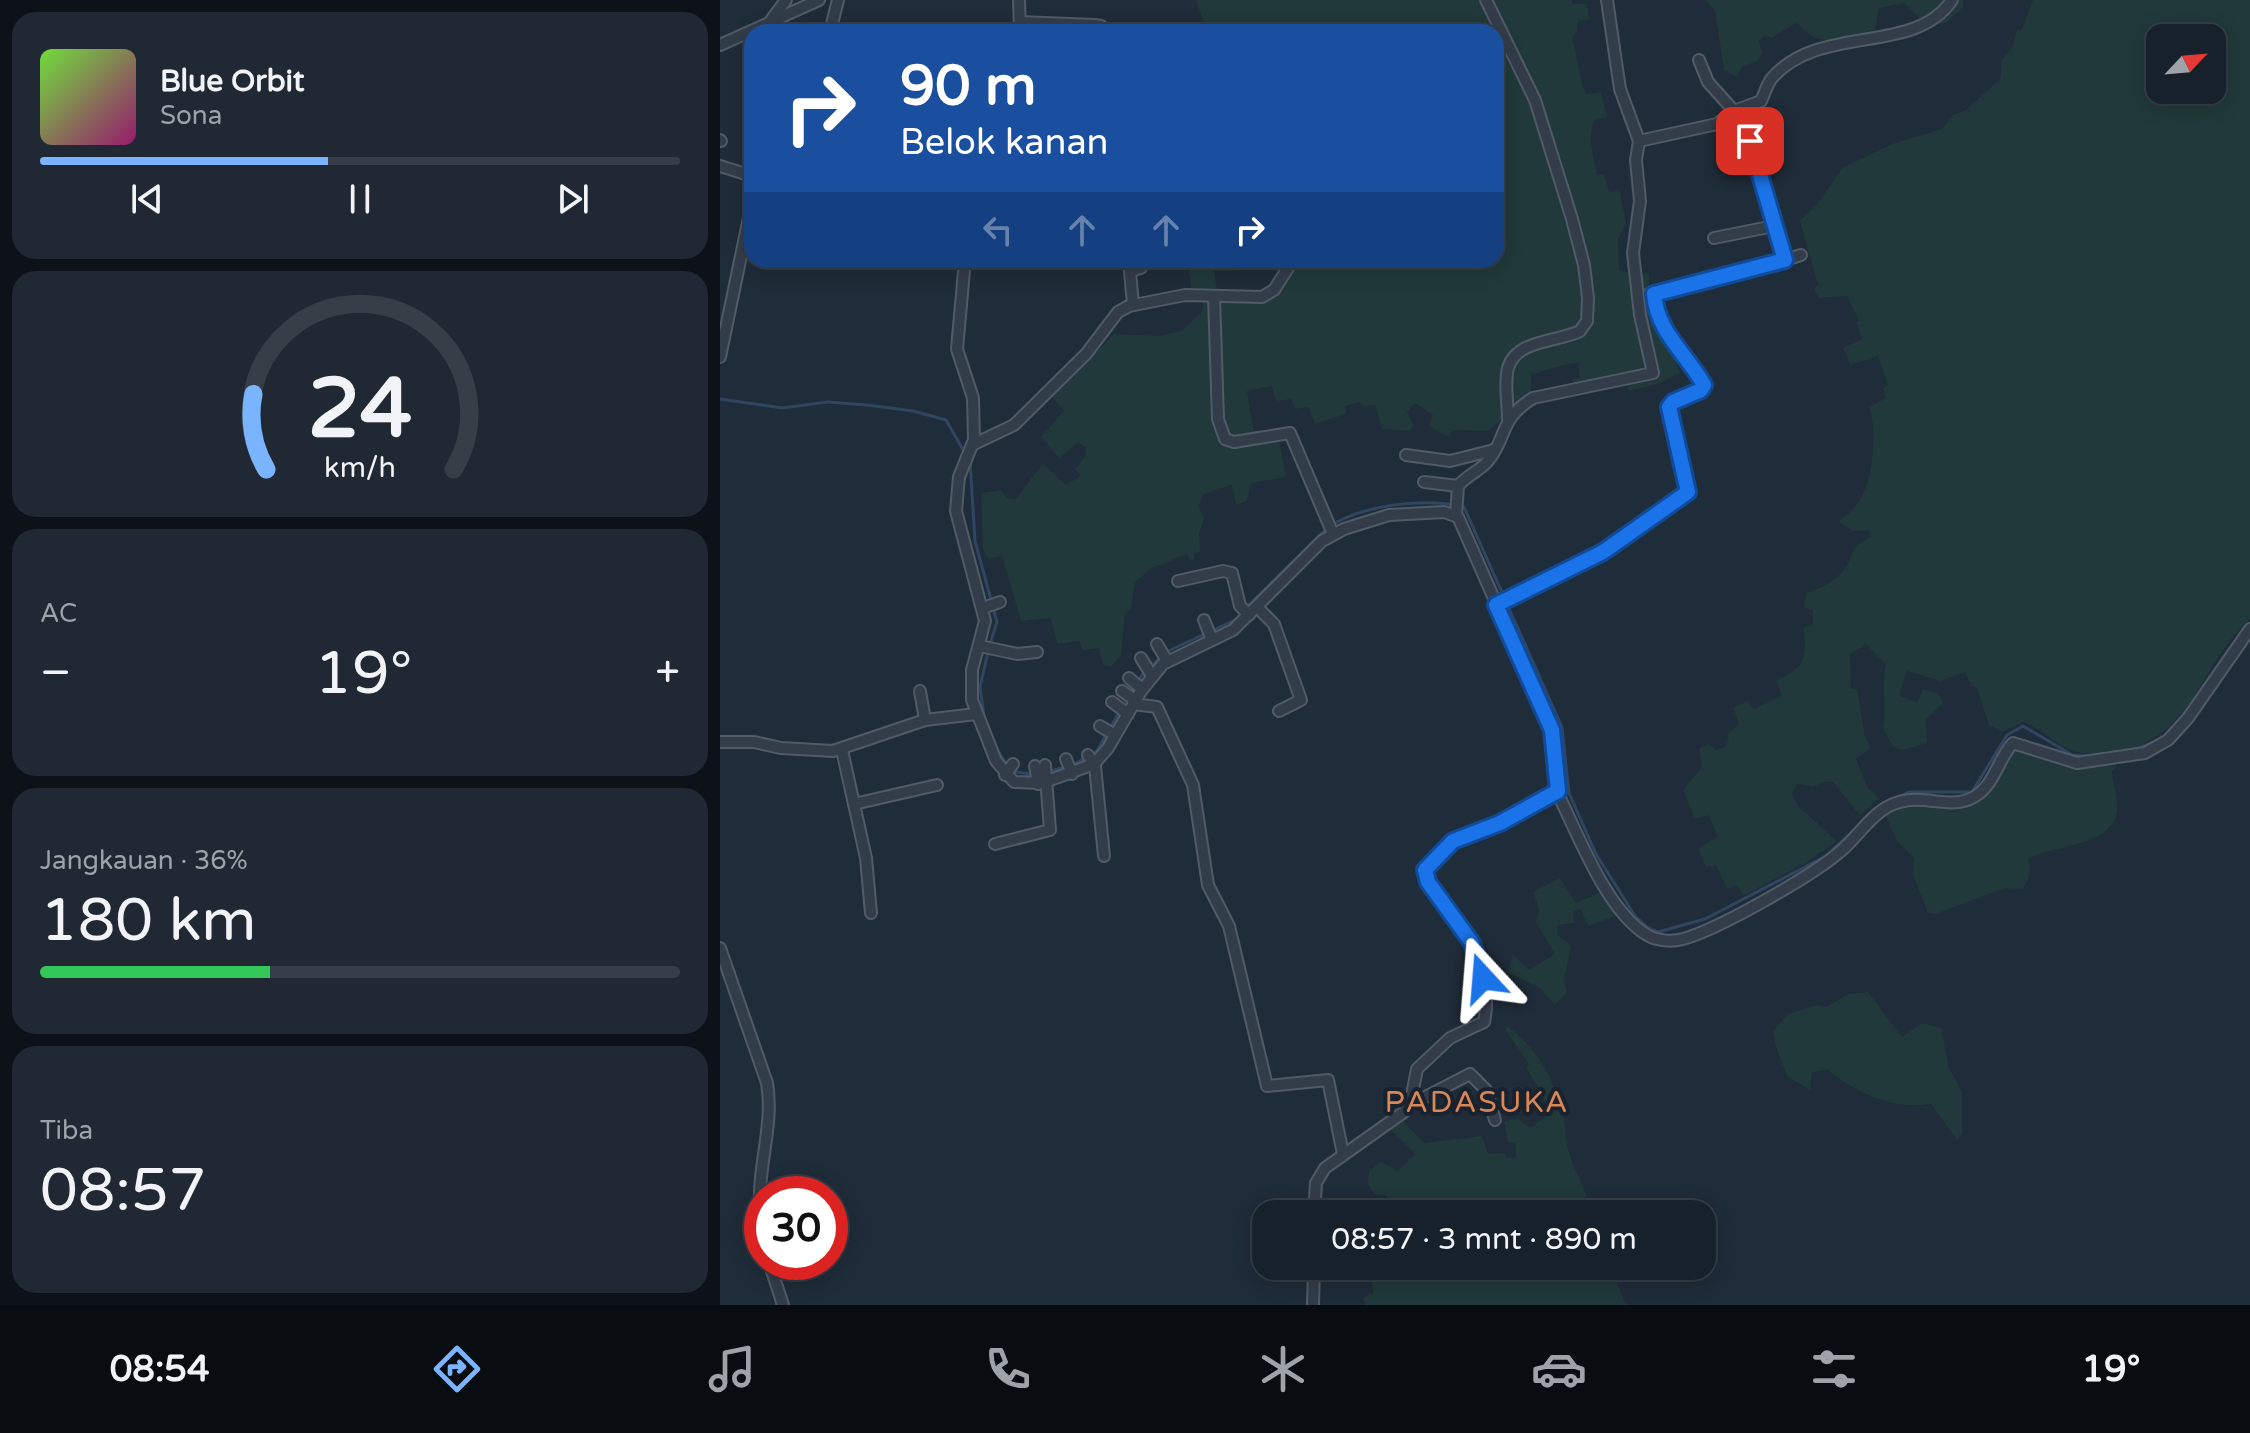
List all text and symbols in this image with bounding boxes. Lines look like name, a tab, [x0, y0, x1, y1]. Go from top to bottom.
north arrow	[2146, 24, 2226, 104]
map controls	[2146, 24, 2226, 104]
text: 90 m	[900, 53, 1036, 120]
icon: right	[768, 56, 872, 160]
text: Blue Orbit	[160, 63, 305, 100]
text: Sona	[160, 100, 222, 131]
pin	[1716, 107, 1784, 175]
icon: arrive	[1728, 119, 1772, 163]
text: Belok kanan	[900, 121, 1109, 164]
icon: previous	[125, 177, 169, 221]
icon: pause	[338, 177, 382, 221]
icon: next	[551, 177, 595, 221]
icon: left	[976, 208, 1020, 252]
icon: ahead	[1060, 208, 1104, 252]
icon: ahead	[1144, 208, 1188, 252]
icon: right	[1228, 208, 1272, 252]
text: 24	[308, 359, 412, 459]
text: km/h	[324, 451, 396, 485]
text: AC	[40, 598, 77, 629]
text: 19°	[314, 638, 412, 710]
text: −	[40, 647, 71, 700]
text: +	[655, 647, 680, 700]
text: Jangkauan · 36%	[40, 845, 248, 876]
text: 180 km	[40, 885, 256, 957]
position arrow	[1441, 936, 1525, 1020]
district label: PADASUKA	[1385, 1084, 1569, 1121]
text: Tiba	[40, 1115, 93, 1146]
text: 08:57	[40, 1155, 206, 1227]
speed limit sign: 30	[744, 1176, 848, 1280]
text: 08:57 · 3 mnt · 890 m	[1331, 1221, 1637, 1258]
icon: directions	[429, 1341, 485, 1397]
icon: music	[704, 1341, 760, 1397]
icon: phone	[980, 1341, 1036, 1397]
icon: climate	[1255, 1341, 1311, 1397]
icon: car	[1531, 1341, 1587, 1397]
icon: filters	[1806, 1341, 1862, 1397]
text: 08:54	[110, 1348, 210, 1391]
text: 19°	[2081, 1348, 2140, 1391]

